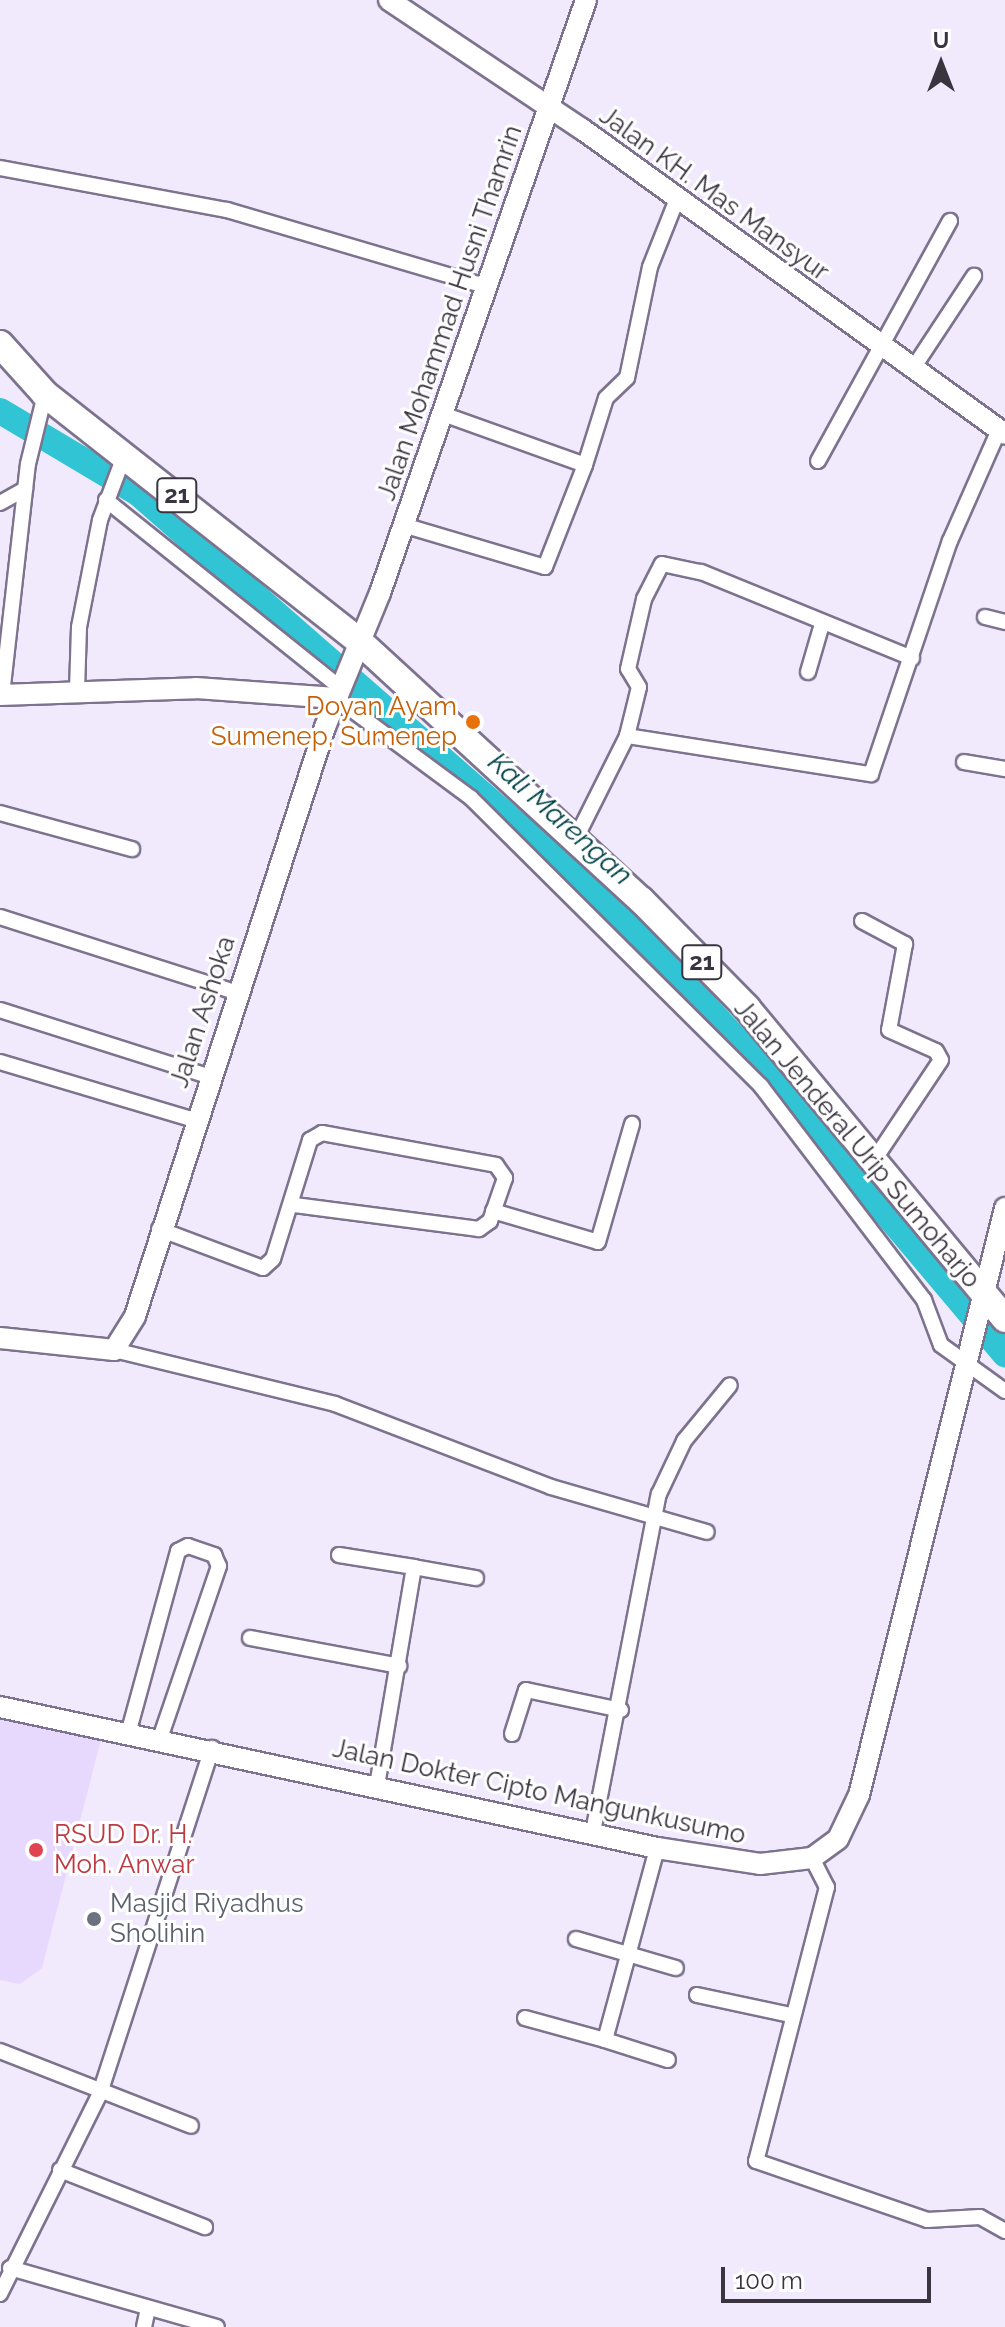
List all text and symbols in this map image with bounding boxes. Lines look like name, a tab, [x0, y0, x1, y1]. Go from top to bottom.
north arrow	[901, 24, 981, 104]
text: U	[933, 27, 949, 53]
street label: Jalan KH. Mas Mansyur	[593, 100, 835, 288]
street label: Jalan Mohammad Husni Thamrin	[371, 121, 529, 505]
road number: 21	[155, 475, 199, 515]
place label: Doyan Ayam Sumenep, Sumenep	[211, 691, 457, 752]
marker: Doyan Ayam Sumenep, Sumenep	[464, 713, 482, 731]
water label: Kali Marengan	[481, 746, 639, 892]
street label: Jalan Ashoka	[164, 932, 242, 1092]
road number: 21	[680, 942, 724, 982]
street label: Jalan Jenderal Urip Sumoharjo	[727, 993, 987, 1295]
street label: Jalan Dokter Cipto Mangunkusumo	[329, 1733, 749, 1851]
place label: RSUD Dr. H. Moh. Anwar	[54, 1819, 195, 1880]
marker: RSUD Dr. H. Moh. Anwar	[25, 1839, 47, 1861]
place label: Masjid Riyadhus Sholihin	[110, 1888, 303, 1950]
marker: Masjid Riyadhus Sholihin	[85, 1910, 103, 1928]
scale bar	[725, 2251, 935, 2301]
text: 100 m	[735, 2266, 803, 2295]

